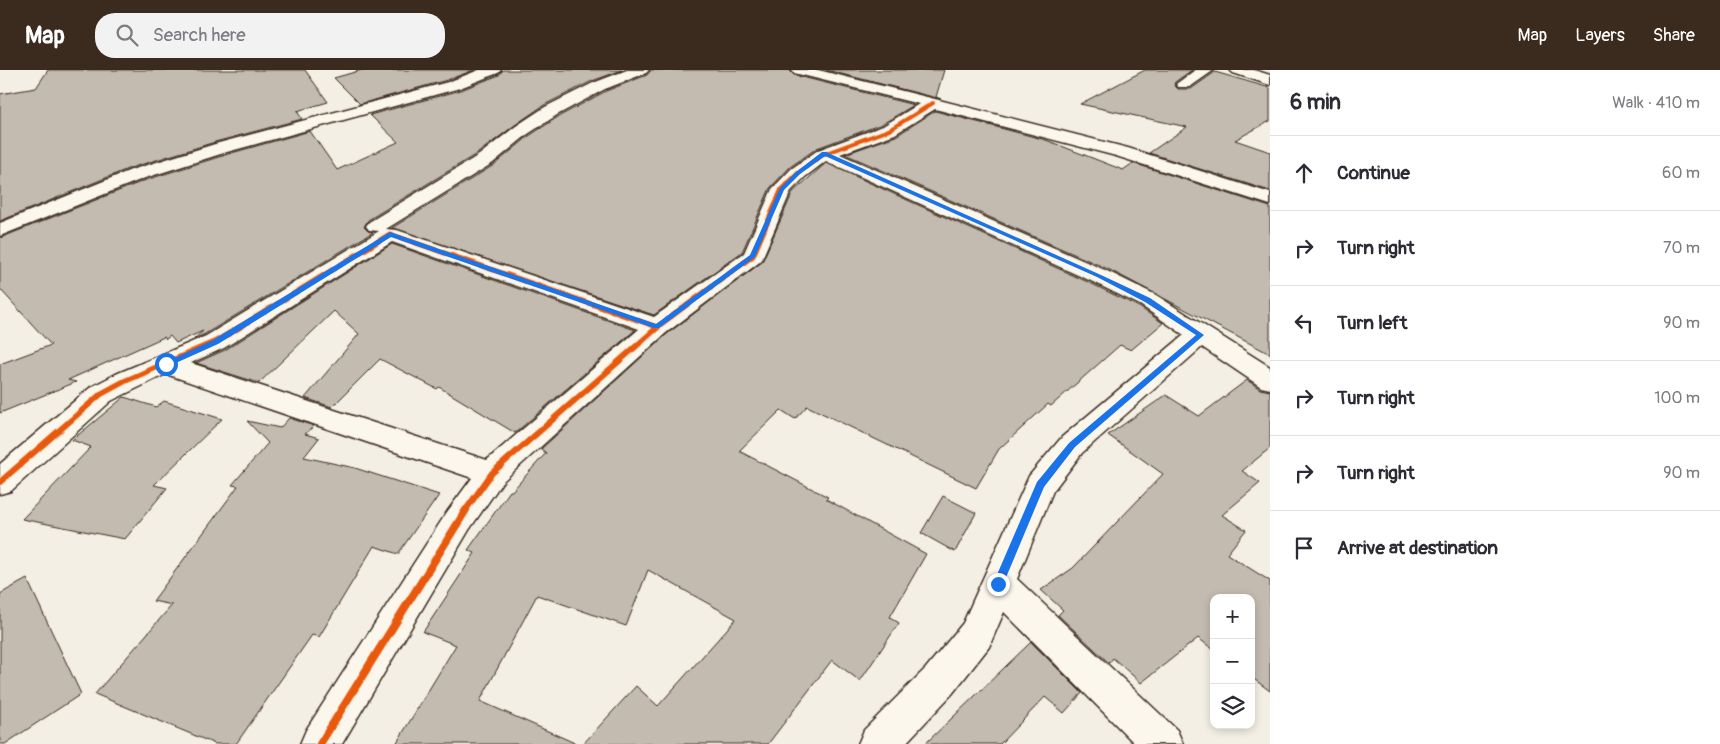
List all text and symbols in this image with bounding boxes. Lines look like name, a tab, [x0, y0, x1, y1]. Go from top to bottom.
search box	[95, 13, 445, 58]
text: Map	[25, 21, 65, 50]
icon: search	[113, 21, 141, 49]
text: Search here	[153, 23, 246, 47]
text: Map	[1518, 24, 1547, 47]
text: Layers	[1575, 24, 1625, 47]
text: Share	[1653, 24, 1695, 47]
text: 6 min	[1290, 89, 1341, 116]
text: Walk · 410 m	[1612, 93, 1700, 113]
icon: ahead	[1290, 159, 1318, 187]
text: Continue	[1337, 161, 1410, 185]
text: 60 m	[1662, 163, 1700, 183]
icon: right	[1290, 234, 1318, 262]
text: Turn right	[1337, 236, 1415, 260]
text: 70 m	[1663, 238, 1700, 258]
icon: left	[1290, 309, 1318, 337]
text: Turn left	[1337, 311, 1407, 335]
text: 90 m	[1663, 313, 1700, 333]
route start	[155, 353, 178, 376]
icon: right	[1290, 384, 1318, 412]
text: Turn right	[1337, 386, 1415, 410]
text: 100 m	[1654, 388, 1700, 408]
icon: right	[1290, 459, 1318, 487]
text: Turn right	[1337, 461, 1415, 485]
text: 90 m	[1663, 463, 1700, 483]
icon: arrive	[1290, 534, 1318, 562]
text: Arrive at destination	[1337, 536, 1498, 560]
route end	[987, 573, 1010, 596]
map controls	[1210, 594, 1255, 729]
button: +	[1210, 594, 1255, 639]
button: −	[1210, 639, 1255, 684]
button: layers	[1210, 684, 1255, 729]

